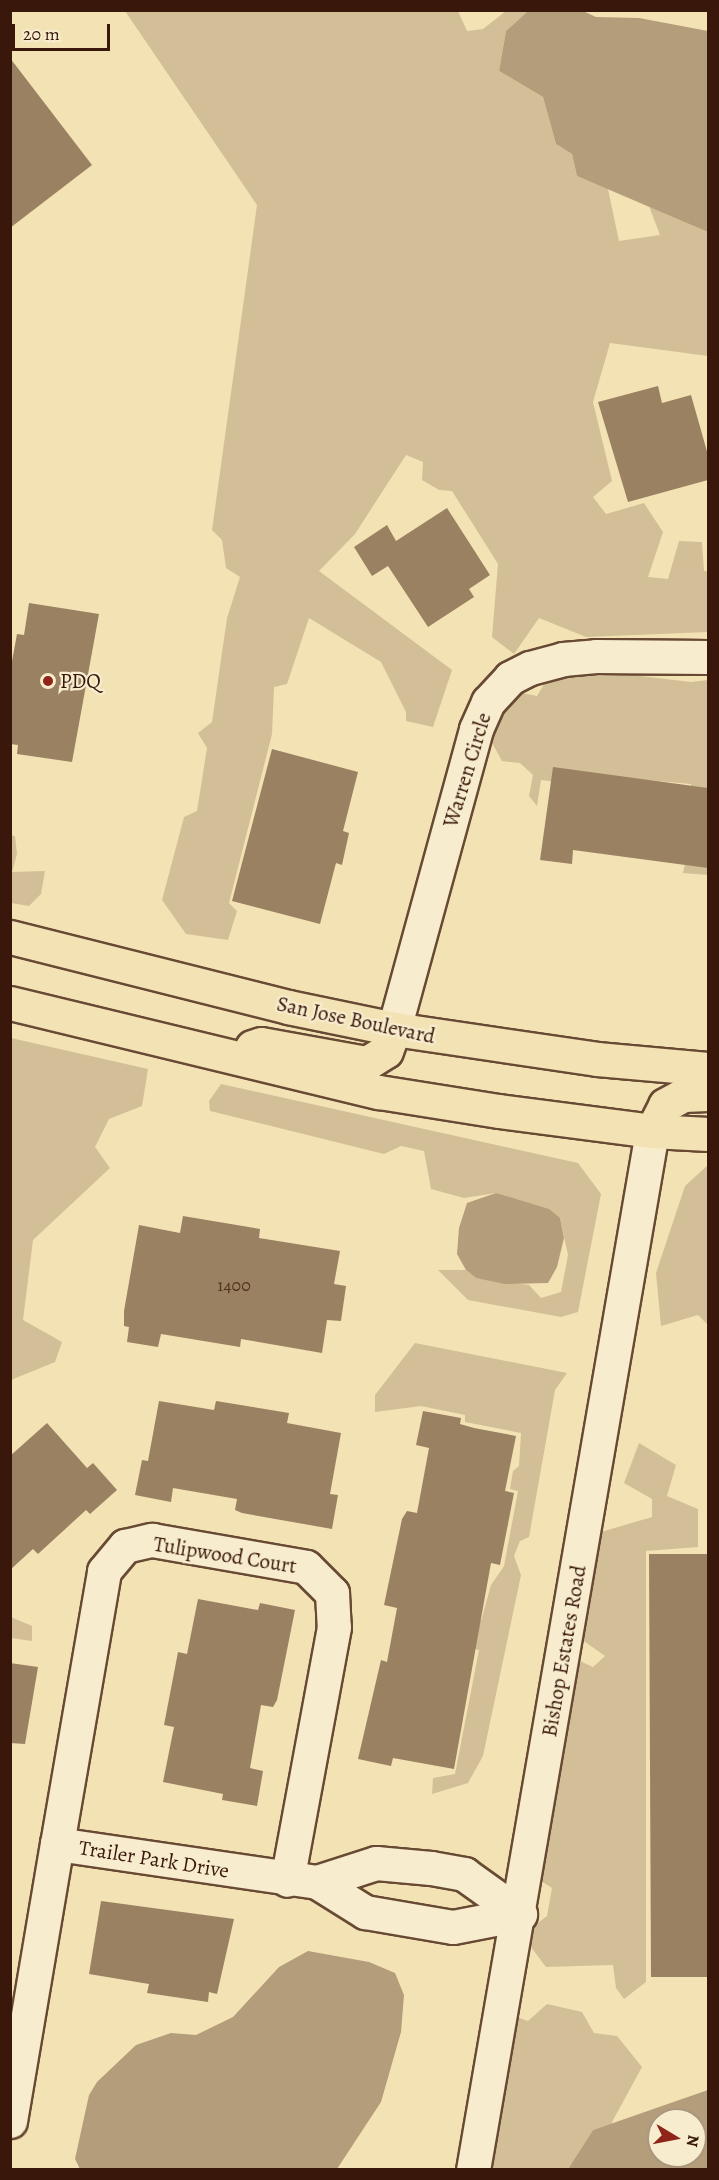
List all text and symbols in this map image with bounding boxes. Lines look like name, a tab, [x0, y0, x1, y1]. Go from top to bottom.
scale bar	[15, 12, 112, 50]
text: 20 m	[23, 22, 60, 46]
place label: PDQ	[60, 668, 101, 694]
marker: PDQ	[41, 674, 55, 688]
street label: Warren Circle	[438, 710, 496, 830]
street label: San Jose Boulevard	[275, 991, 437, 1049]
house number: 1400	[217, 1274, 251, 1296]
street label: Tulipwood Court	[152, 1531, 298, 1579]
street label: Bishop Estates Road	[536, 1563, 592, 1739]
street label: Trailer Park Drive	[77, 1835, 231, 1883]
north arrow	[647, 2108, 707, 2168]
text: N	[681, 2133, 705, 2148]

